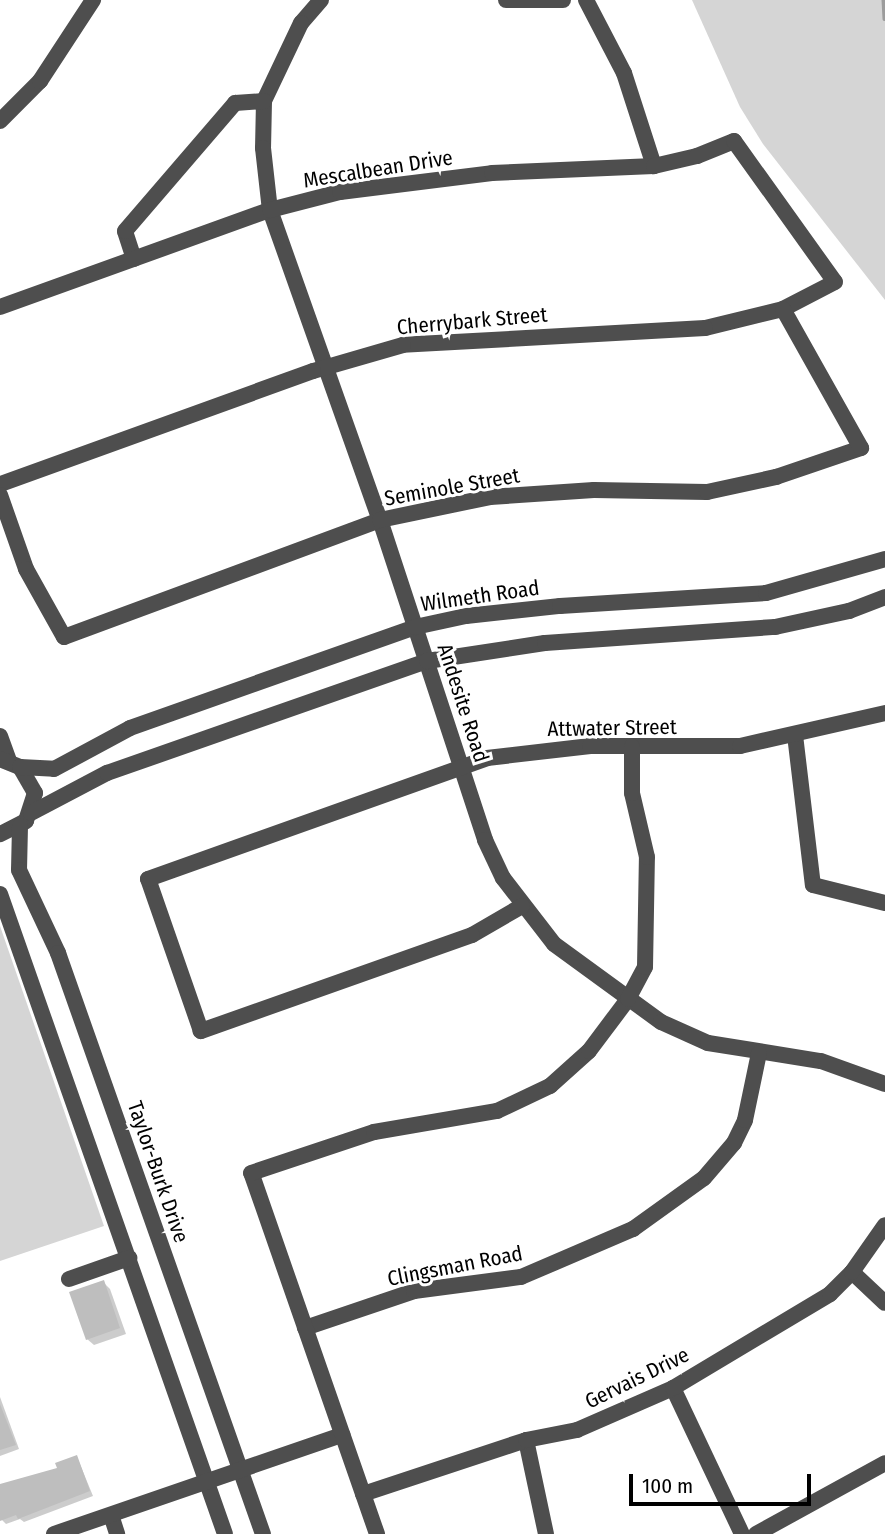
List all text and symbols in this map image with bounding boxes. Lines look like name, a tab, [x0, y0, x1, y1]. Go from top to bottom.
street label: Mescalbean Drive	[302, 145, 454, 193]
street label: Cherrybark Street	[396, 302, 548, 340]
street label: Seminole Street	[382, 463, 522, 511]
street label: Wilmeth Road	[419, 575, 541, 617]
street label: Andesite Road	[432, 640, 494, 766]
street label: Attwater Street	[547, 714, 677, 742]
street label: Taylor-Burk Drive	[122, 1098, 194, 1246]
street label: Clingsman Road	[385, 1241, 525, 1291]
street label: Gervais Drive	[581, 1342, 693, 1414]
scale bar	[633, 1460, 815, 1504]
text: 100 m	[642, 1473, 693, 1499]

